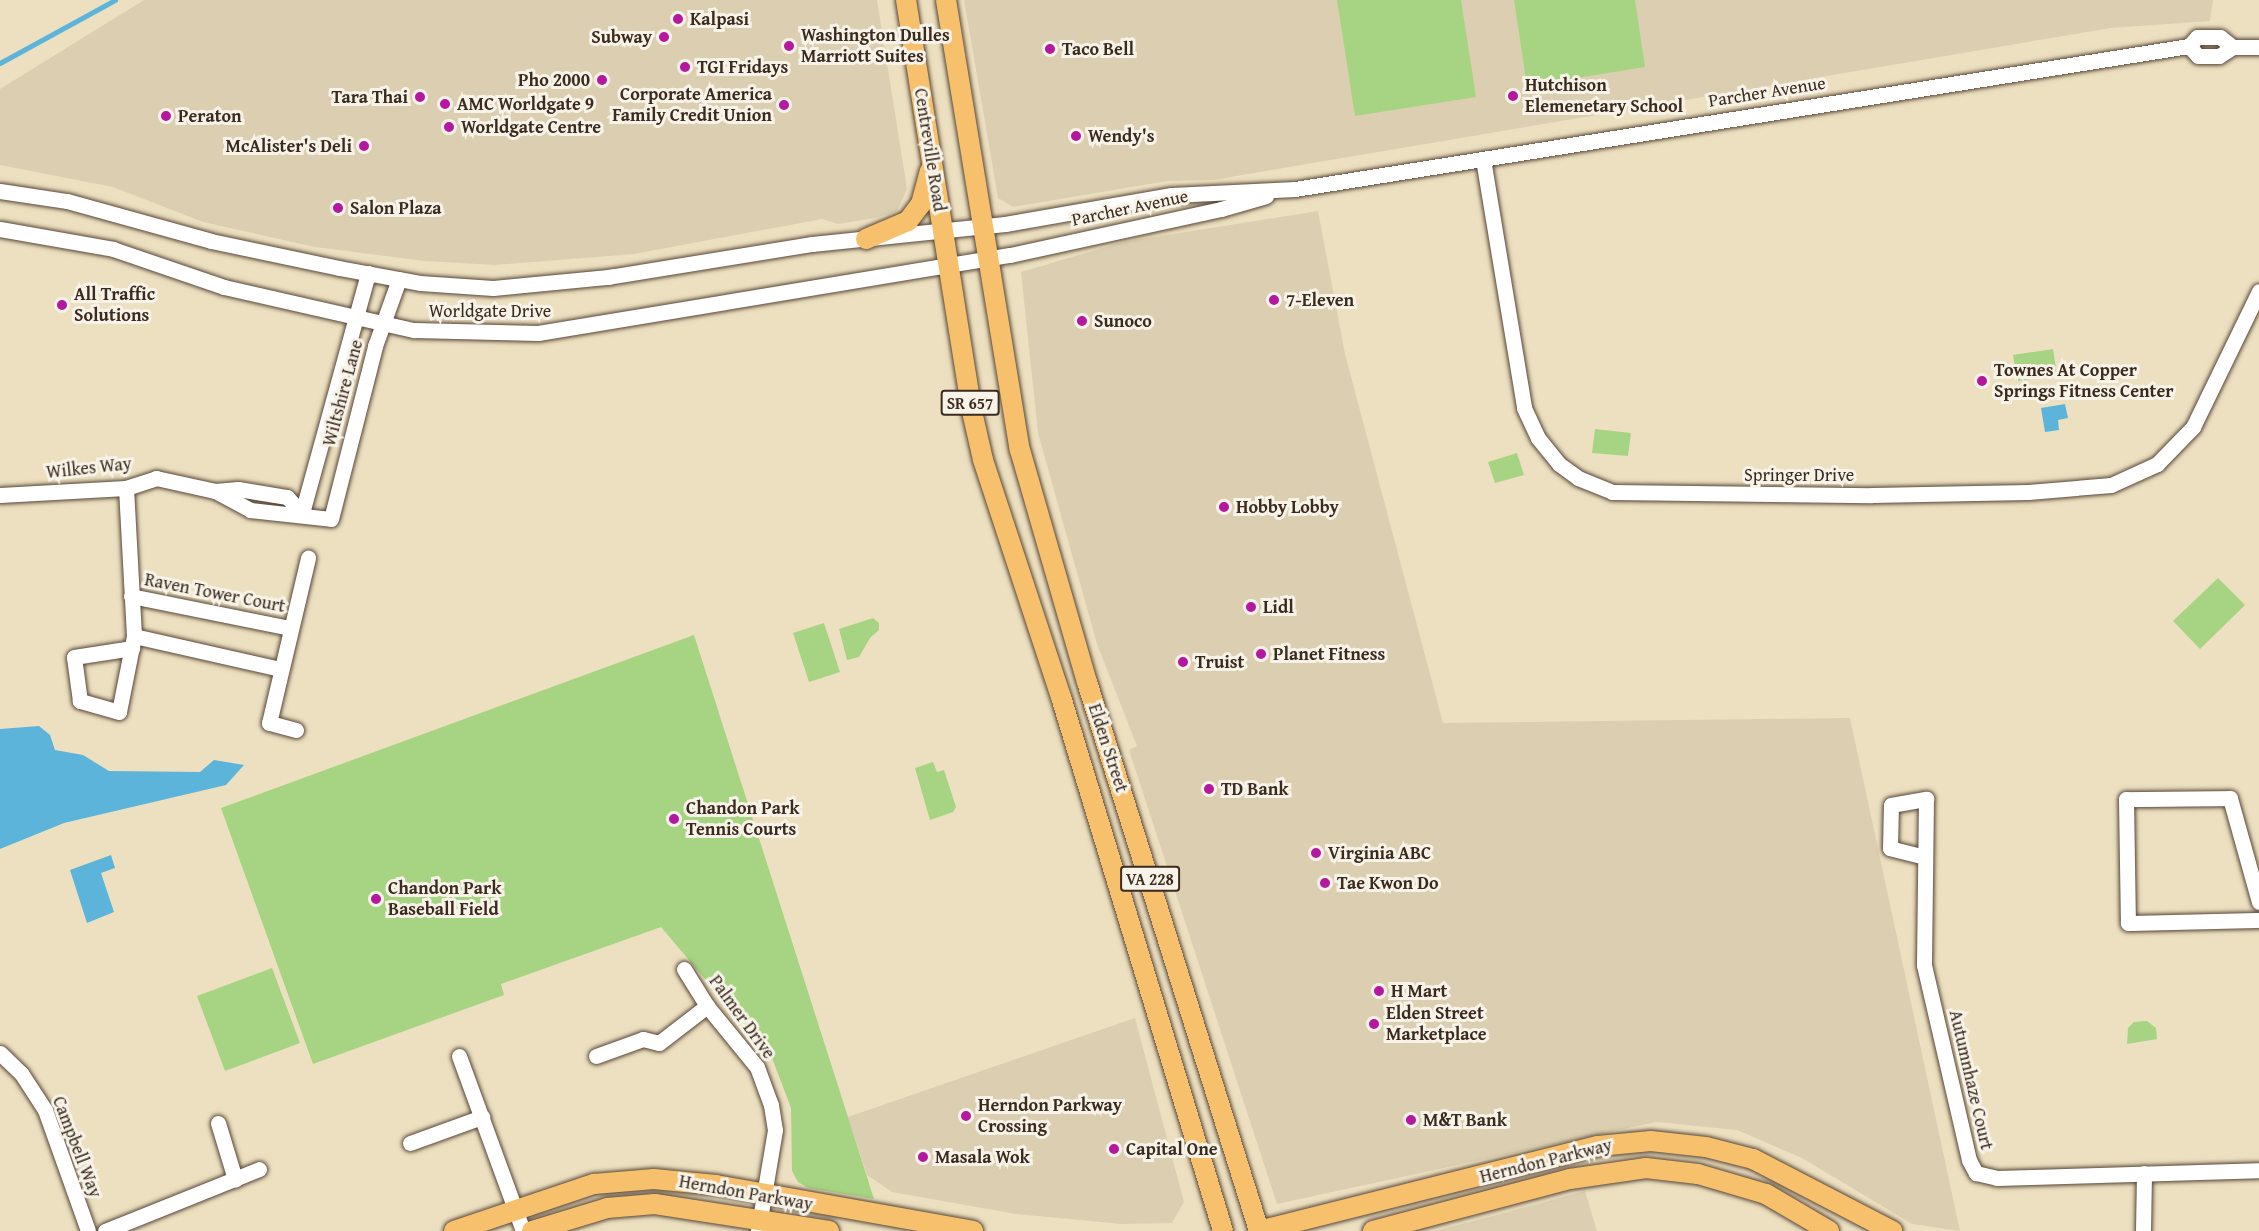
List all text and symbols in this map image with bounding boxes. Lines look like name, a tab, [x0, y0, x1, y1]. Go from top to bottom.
place label: Kalpasi	[690, 8, 749, 30]
marker: Kalpasi	[671, 12, 685, 26]
place label: Washington Dulles Marriott Suites	[801, 25, 950, 68]
place label: Subway	[591, 26, 652, 48]
marker: Subway	[657, 30, 671, 44]
place label: Taco Bell	[1062, 38, 1134, 60]
marker: Washington Dulles Marriott Suites	[782, 39, 796, 53]
marker: Taco Bell	[1043, 42, 1057, 56]
place label: TGI Fridays	[697, 56, 788, 78]
marker: TGI Fridays	[678, 60, 692, 74]
place label: Pho 2000	[518, 69, 590, 91]
street label: Parcher Avenue	[1707, 72, 1827, 112]
marker: Pho 2000	[595, 73, 609, 87]
place label: Hutchison Elemenetary School	[1525, 75, 1683, 118]
place label: Corporate America Family Credit Union	[612, 84, 772, 127]
place label: Tara Thai	[332, 86, 408, 108]
street label: Centreville Road	[910, 87, 950, 213]
marker: Hutchison Elemenetary School	[1506, 89, 1520, 103]
marker: Tara Thai	[413, 90, 427, 104]
place label: AMC Worldgate 9	[457, 93, 594, 115]
marker: AMC Worldgate 9	[438, 97, 452, 111]
marker: Corporate America Family Credit Union	[777, 98, 791, 112]
place label: Peraton	[178, 105, 242, 127]
marker: Peraton	[159, 109, 173, 123]
place label: Worldgate Centre	[461, 116, 601, 138]
marker: Worldgate Centre	[442, 120, 456, 134]
place label: Wendy's	[1088, 125, 1154, 147]
marker: Wendy's	[1069, 129, 1083, 143]
place label: McAlister's Deli	[225, 135, 352, 157]
marker: McAlister's Deli	[357, 139, 371, 153]
street label: Parcher Avenue	[1070, 185, 1190, 231]
place label: Salon Plaza	[350, 197, 442, 219]
marker: Salon Plaza	[331, 201, 345, 215]
place label: All Traffic Solutions	[74, 284, 155, 326]
place label: 7-Eleven	[1286, 289, 1354, 311]
marker: 7-Eleven	[1267, 293, 1281, 307]
marker: All Traffic Solutions	[55, 298, 69, 312]
street label: Worldgate Drive	[429, 300, 551, 322]
place label: Sunoco	[1094, 310, 1152, 332]
marker: Sunoco	[1075, 314, 1089, 328]
street label: Wiltshire Lane	[318, 337, 368, 449]
place label: Townes At Copper Springs Fitness Center	[1994, 360, 2174, 403]
marker: Townes At Copper Springs Fitness Center	[1975, 374, 1989, 388]
road number: SR 657	[940, 390, 1000, 416]
street label: Wilkes Way	[45, 453, 133, 483]
street label: Springer Drive	[1744, 464, 1854, 486]
place label: Hobby Lobby	[1236, 496, 1339, 518]
marker: Hobby Lobby	[1217, 500, 1231, 514]
street label: Raven Tower Court	[143, 569, 287, 617]
place label: Lidl	[1263, 596, 1294, 618]
marker: Lidl	[1244, 600, 1258, 614]
place label: Planet Fitness	[1273, 643, 1385, 665]
marker: Planet Fitness	[1254, 647, 1268, 661]
place label: Truist	[1195, 651, 1244, 673]
marker: Truist	[1176, 655, 1190, 669]
street label: Elden Street	[1084, 701, 1132, 795]
place label: TD Bank	[1221, 778, 1289, 800]
marker: TD Bank	[1202, 782, 1216, 796]
place label: Chandon Park Tennis Courts	[686, 798, 799, 840]
marker: Chandon Park Tennis Courts	[667, 812, 681, 826]
place label: Virginia ABC	[1328, 842, 1431, 864]
marker: Virginia ABC	[1309, 846, 1323, 860]
road number: VA 228	[1120, 866, 1180, 892]
place label: Tae Kwon Do	[1337, 872, 1439, 894]
marker: Tae Kwon Do	[1318, 876, 1332, 890]
place label: Chandon Park Baseball Field	[388, 878, 501, 920]
marker: Chandon Park Baseball Field	[369, 892, 383, 906]
street label: Palmer Drive	[704, 971, 780, 1063]
place label: H Mart	[1391, 980, 1447, 1002]
marker: H Mart	[1372, 984, 1386, 998]
place label: Elden Street Marketplace	[1386, 1003, 1487, 1046]
street label: Autumnhaze Court	[1944, 1008, 1998, 1152]
marker: Elden Street Marketplace	[1367, 1017, 1381, 1031]
street label: Campbell Way	[48, 1093, 106, 1201]
place label: Herndon Parkway Crossing	[978, 1095, 1122, 1138]
marker: Herndon Parkway Crossing	[959, 1109, 973, 1123]
place label: M&T Bank	[1423, 1109, 1507, 1131]
marker: M&T Bank	[1404, 1113, 1418, 1127]
street label: Herndon Parkway	[1478, 1134, 1614, 1188]
place label: Capital One	[1126, 1138, 1218, 1160]
marker: Capital One	[1107, 1142, 1121, 1156]
place label: Masala Wok	[935, 1146, 1030, 1168]
marker: Masala Wok	[916, 1150, 930, 1164]
street label: Herndon Parkway	[677, 1171, 815, 1215]

